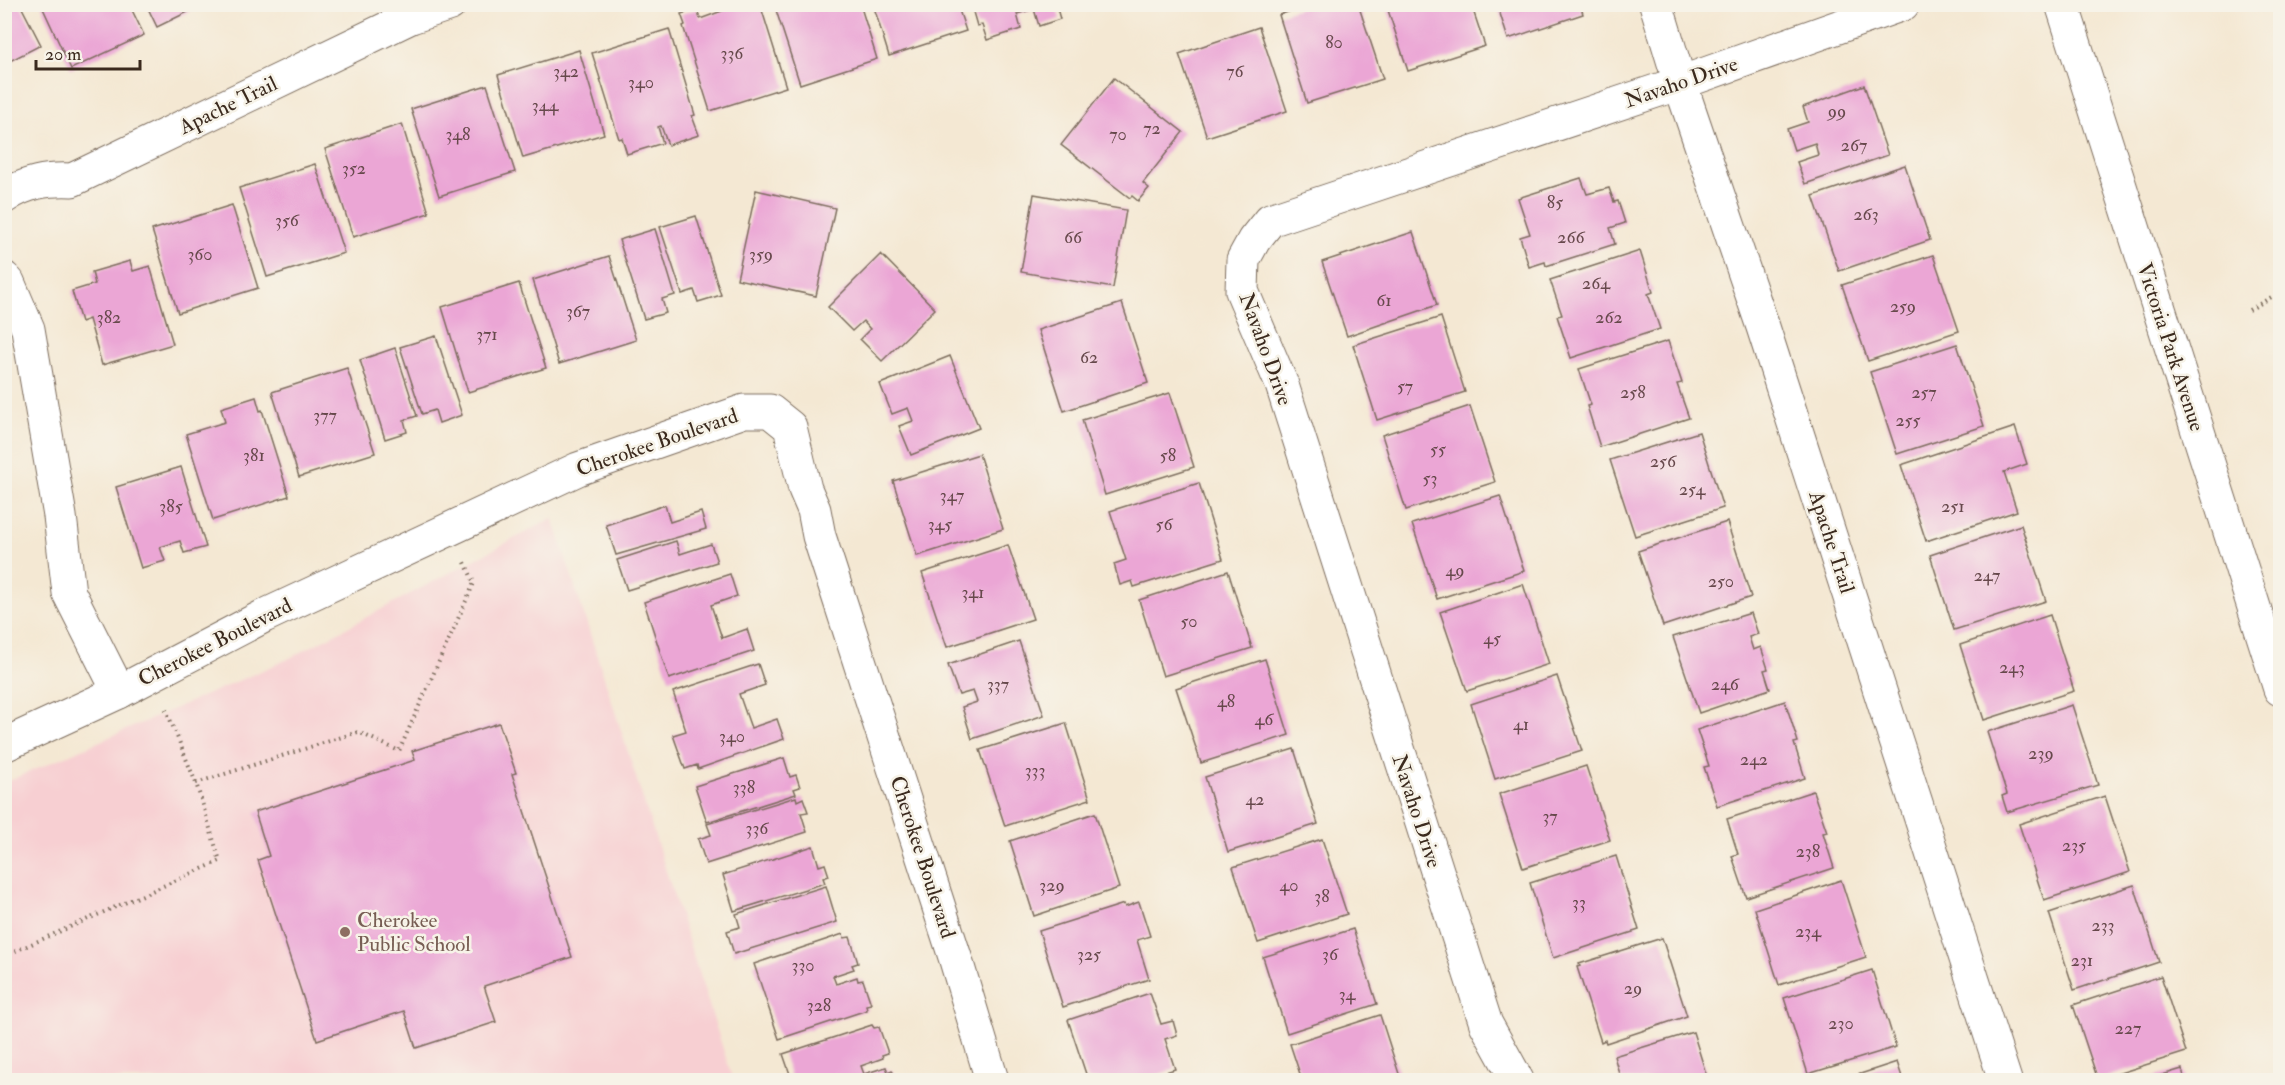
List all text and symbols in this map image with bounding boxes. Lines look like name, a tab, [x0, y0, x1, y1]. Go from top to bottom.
house number: 80	[1325, 31, 1343, 54]
scale bar	[36, 33, 140, 71]
house number: 336	[721, 42, 744, 65]
text: 20 m	[45, 43, 81, 66]
street label: Navaho Drive	[1621, 50, 1741, 114]
house number: 342	[553, 60, 579, 83]
house number: 76	[1226, 60, 1245, 83]
street label: Apache Trail	[174, 70, 282, 141]
house number: 340	[628, 71, 654, 94]
house number: 344	[532, 94, 559, 117]
house number: 99	[1826, 100, 1846, 123]
house number: 72	[1143, 117, 1161, 140]
house number: 348	[445, 123, 471, 146]
house number: 70	[1109, 123, 1127, 146]
house number: 267	[1841, 134, 1867, 157]
house number: 352	[342, 157, 366, 180]
house number: 85	[1547, 191, 1563, 214]
house number: 263	[1853, 203, 1879, 226]
house number: 356	[275, 209, 300, 232]
house number: 66	[1064, 226, 1083, 249]
house number: 266	[1557, 226, 1586, 249]
house number: 360	[187, 243, 213, 266]
house number: 359	[749, 243, 773, 266]
street label: Victoria Park Avenue	[2131, 260, 2211, 435]
house number: 264	[1582, 272, 1611, 295]
street label: Navaho Drive	[1233, 289, 1298, 409]
house number: 61	[1376, 289, 1392, 312]
house number: 259	[1890, 295, 1916, 318]
house number: 367	[566, 300, 590, 323]
house number: 382	[97, 306, 121, 329]
house number: 262	[1595, 306, 1623, 329]
house number: 371	[476, 323, 498, 346]
house number: 62	[1080, 346, 1098, 369]
house number: 57	[1397, 375, 1413, 398]
house number: 258	[1620, 381, 1646, 404]
house number: 257	[1911, 381, 1937, 404]
street label: Cherokee Boulevard	[573, 402, 742, 483]
house number: 377	[313, 404, 337, 427]
house number: 255	[1896, 409, 1921, 432]
house number: 55	[1430, 438, 1446, 461]
house number: 381	[243, 444, 265, 467]
house number: 58	[1160, 444, 1176, 467]
house number: 256	[1650, 450, 1677, 473]
house number: 53	[1423, 467, 1437, 490]
house number: 254	[1679, 478, 1706, 501]
house number: 347	[940, 484, 964, 507]
street label: Apache Trail	[1802, 487, 1861, 597]
house number: 385	[159, 495, 183, 518]
house number: 251	[1941, 495, 1965, 518]
house number: 345	[928, 513, 952, 536]
house number: 56	[1156, 513, 1173, 536]
house number: 49	[1446, 559, 1464, 582]
house number: 247	[1974, 564, 2000, 587]
house number: 250	[1708, 570, 1734, 593]
house number: 341	[962, 581, 984, 604]
street label: Cherokee Boulevard	[134, 592, 297, 693]
house number: 50	[1181, 610, 1197, 633]
house number: 45	[1483, 627, 1501, 650]
house number: 243	[1999, 656, 2025, 679]
house number: 337	[987, 673, 1009, 696]
house number: 246	[1711, 673, 1740, 696]
house number: 48	[1217, 690, 1235, 713]
house number: 46	[1255, 708, 1274, 731]
house number: 41	[1513, 713, 1529, 736]
house number: 340	[719, 725, 745, 748]
house number: 239	[2028, 742, 2054, 765]
house number: 242	[1740, 748, 1768, 771]
street label: Navaho Drive	[1385, 751, 1448, 872]
house number: 333	[1025, 759, 1045, 782]
street label: Cherokee Boulevard	[884, 773, 962, 942]
house number: 338	[733, 776, 755, 799]
house number: 42	[1246, 788, 1264, 811]
house number: 37	[1542, 805, 1558, 828]
house number: 336	[746, 817, 769, 840]
house number: 235	[2062, 834, 2086, 857]
house number: 238	[1796, 840, 1820, 863]
house number: 329	[1039, 874, 1065, 897]
house number: 40	[1280, 874, 1298, 897]
house number: 38	[1314, 885, 1330, 908]
house number: 33	[1572, 891, 1586, 914]
place label: Cherokee Public School	[357, 907, 471, 958]
house number: 233	[2092, 914, 2114, 937]
house number: 234	[1795, 920, 1822, 943]
marker: Cherokee Public School	[338, 925, 352, 939]
house number: 325	[1077, 943, 1101, 966]
house number: 36	[1322, 943, 1339, 966]
house number: 231	[2071, 949, 2093, 972]
house number: 330	[791, 954, 815, 977]
house number: 29	[1624, 977, 1642, 1000]
house number: 34	[1339, 983, 1357, 1006]
house number: 328	[807, 994, 831, 1017]
house number: 230	[1828, 1012, 1854, 1035]
house number: 227	[2115, 1017, 2141, 1040]

